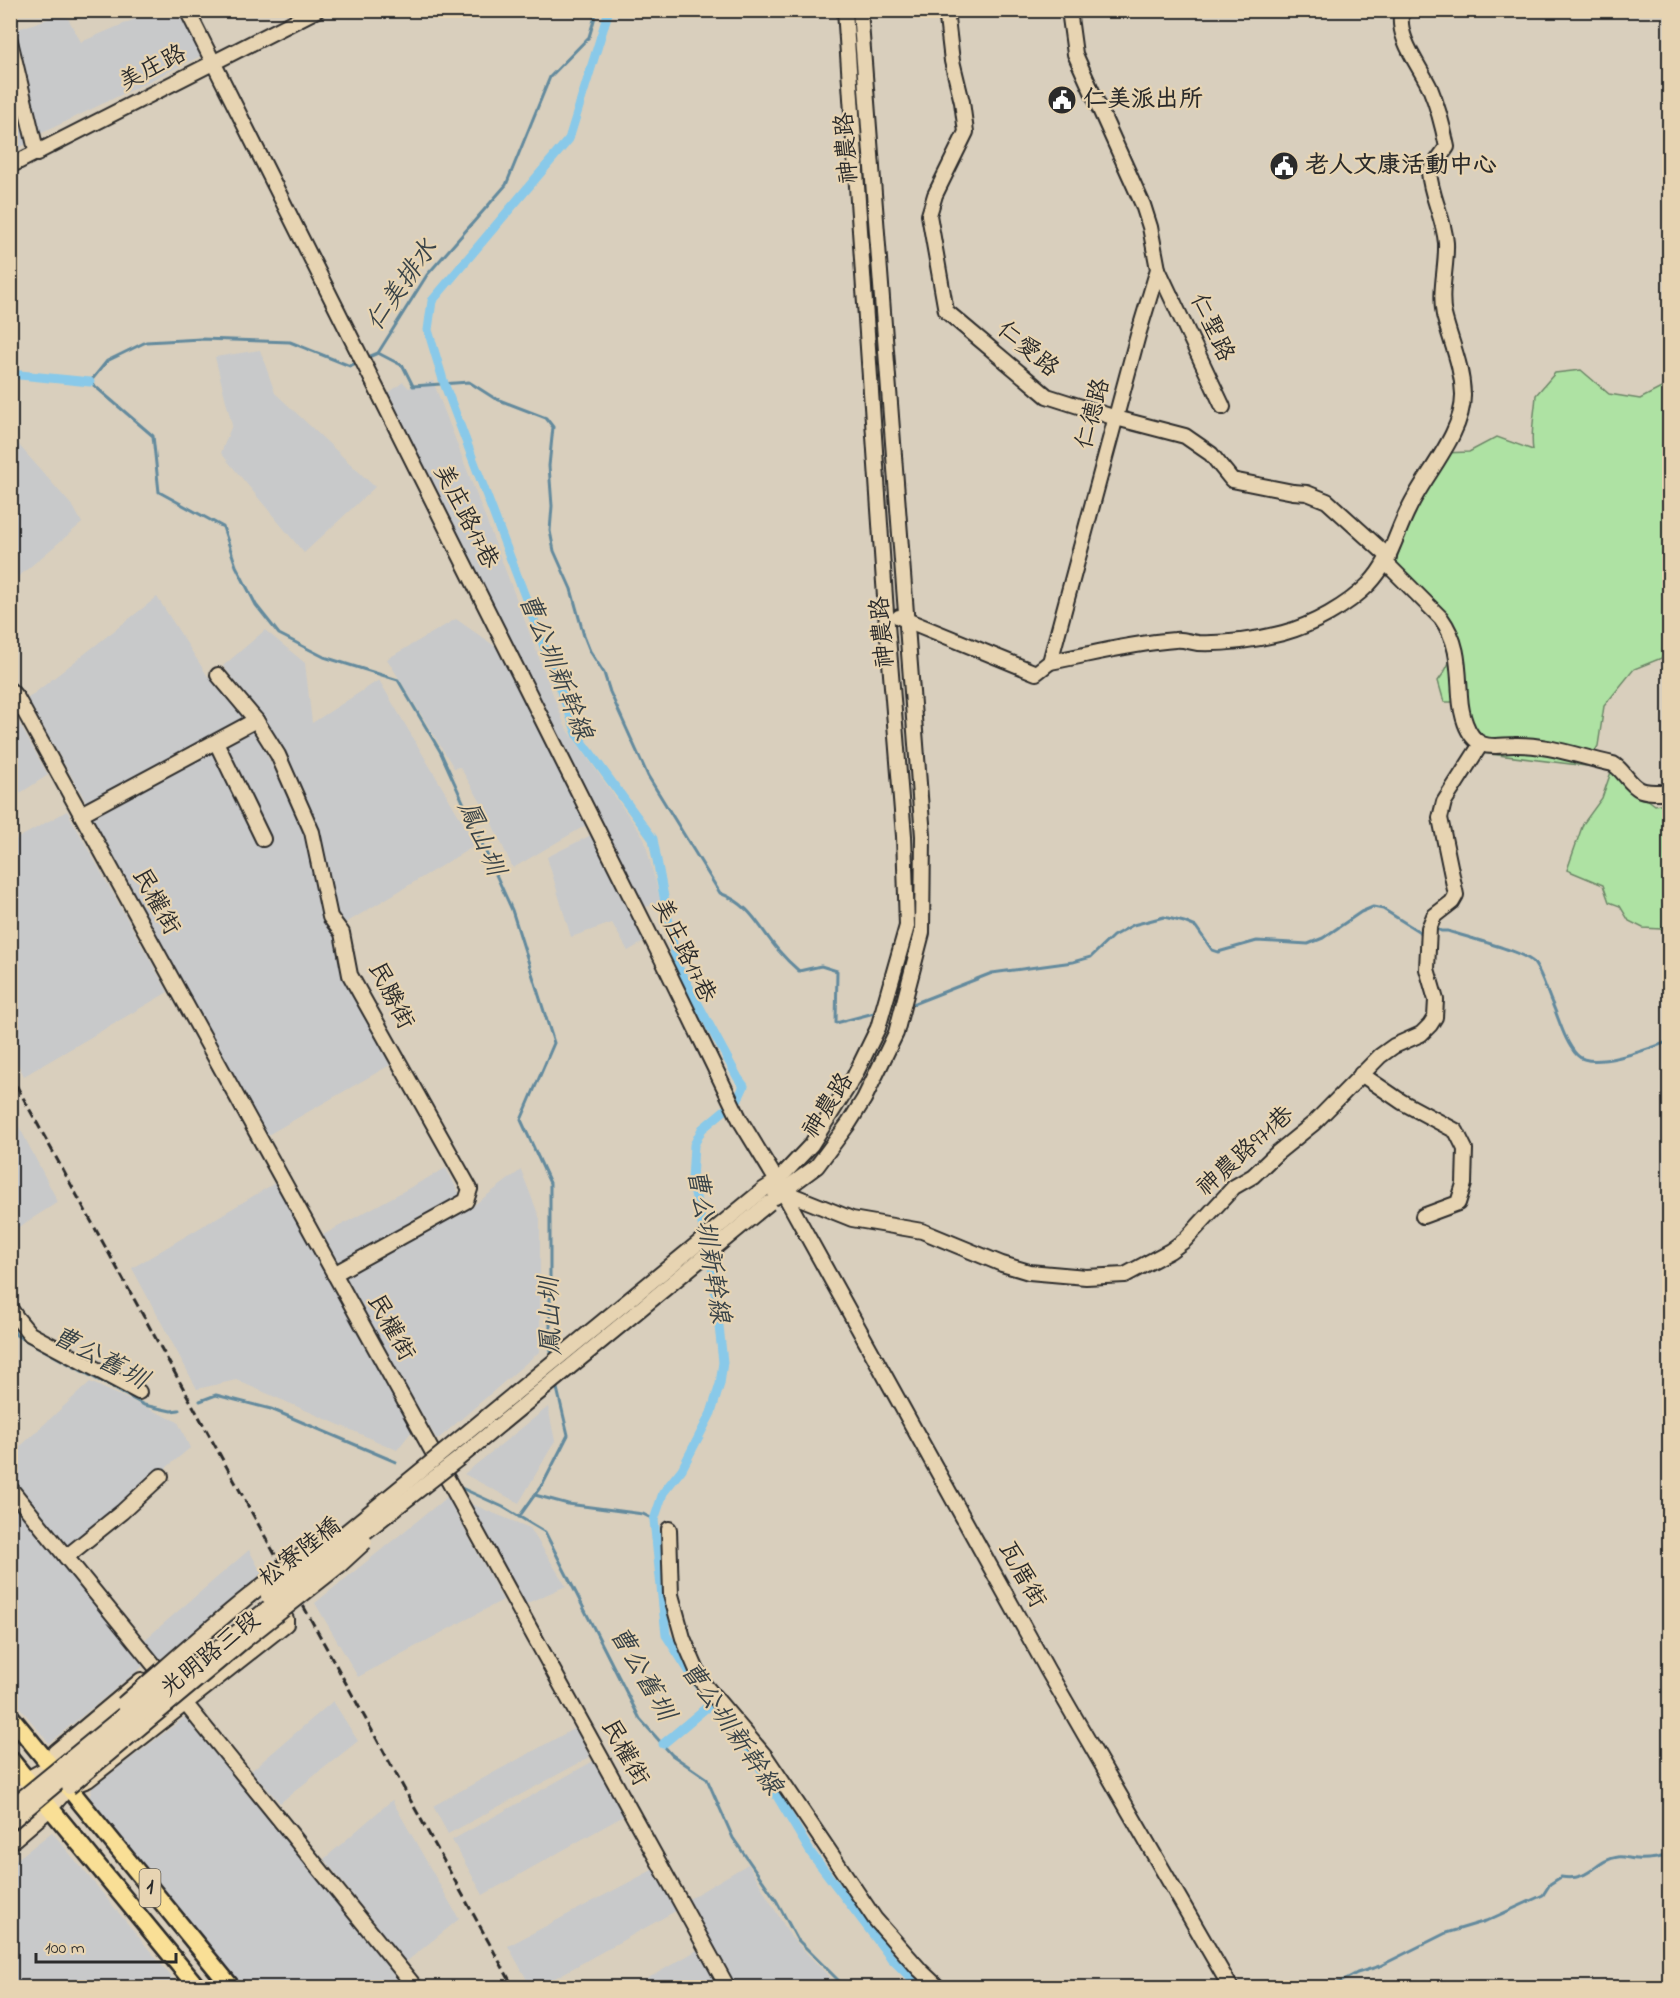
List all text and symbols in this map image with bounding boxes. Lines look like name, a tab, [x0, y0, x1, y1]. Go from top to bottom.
street label: 美庄路	[113, 37, 193, 101]
place label: 仁美派出所	[1083, 83, 1203, 118]
public building icon: 仁美派出所	[1046, 84, 1078, 116]
street label: 神農路	[828, 111, 868, 185]
place label: 老人文康活動中心	[1305, 149, 1497, 184]
public building icon: 老人文康活動中心	[1268, 150, 1300, 182]
water label: 仁美排水	[358, 232, 449, 340]
street label: 仁聖路	[1180, 288, 1242, 368]
street label: 仁愛路	[988, 313, 1066, 387]
street label: 仁德路	[1068, 375, 1120, 453]
street label: 美庄路17巷	[424, 458, 506, 576]
water label: 曹公圳新幹線	[507, 588, 602, 748]
street label: 神農路	[863, 595, 905, 669]
water label: 鳳山圳	[446, 795, 514, 885]
street label: 民權街	[122, 862, 188, 942]
street label: 美庄路17巷	[642, 892, 724, 1010]
street label: 民勝街	[358, 956, 422, 1036]
street label: 神農路	[795, 1066, 863, 1146]
street label: 神農路971巷	[1189, 1099, 1303, 1205]
water label: 曹公圳新幹線	[676, 1166, 738, 1328]
water label: 鳳山圳	[532, 1273, 572, 1357]
street label: 民權街	[357, 1288, 423, 1368]
water label: 曹公舊圳	[44, 1318, 156, 1402]
street label: 松寮陸橋	[252, 1510, 350, 1596]
street label: 瓦厝街	[988, 1535, 1054, 1615]
street label: 光明路三段	[153, 1604, 269, 1706]
water label: 曹公舊圳	[599, 1619, 685, 1731]
water label: 曹公圳新幹線	[670, 1654, 791, 1805]
street label: 民權街	[591, 1713, 657, 1793]
road number: 1	[140, 1869, 160, 1907]
scale bar	[36, 1926, 176, 1964]
text: 100 m	[45, 1936, 85, 1962]

